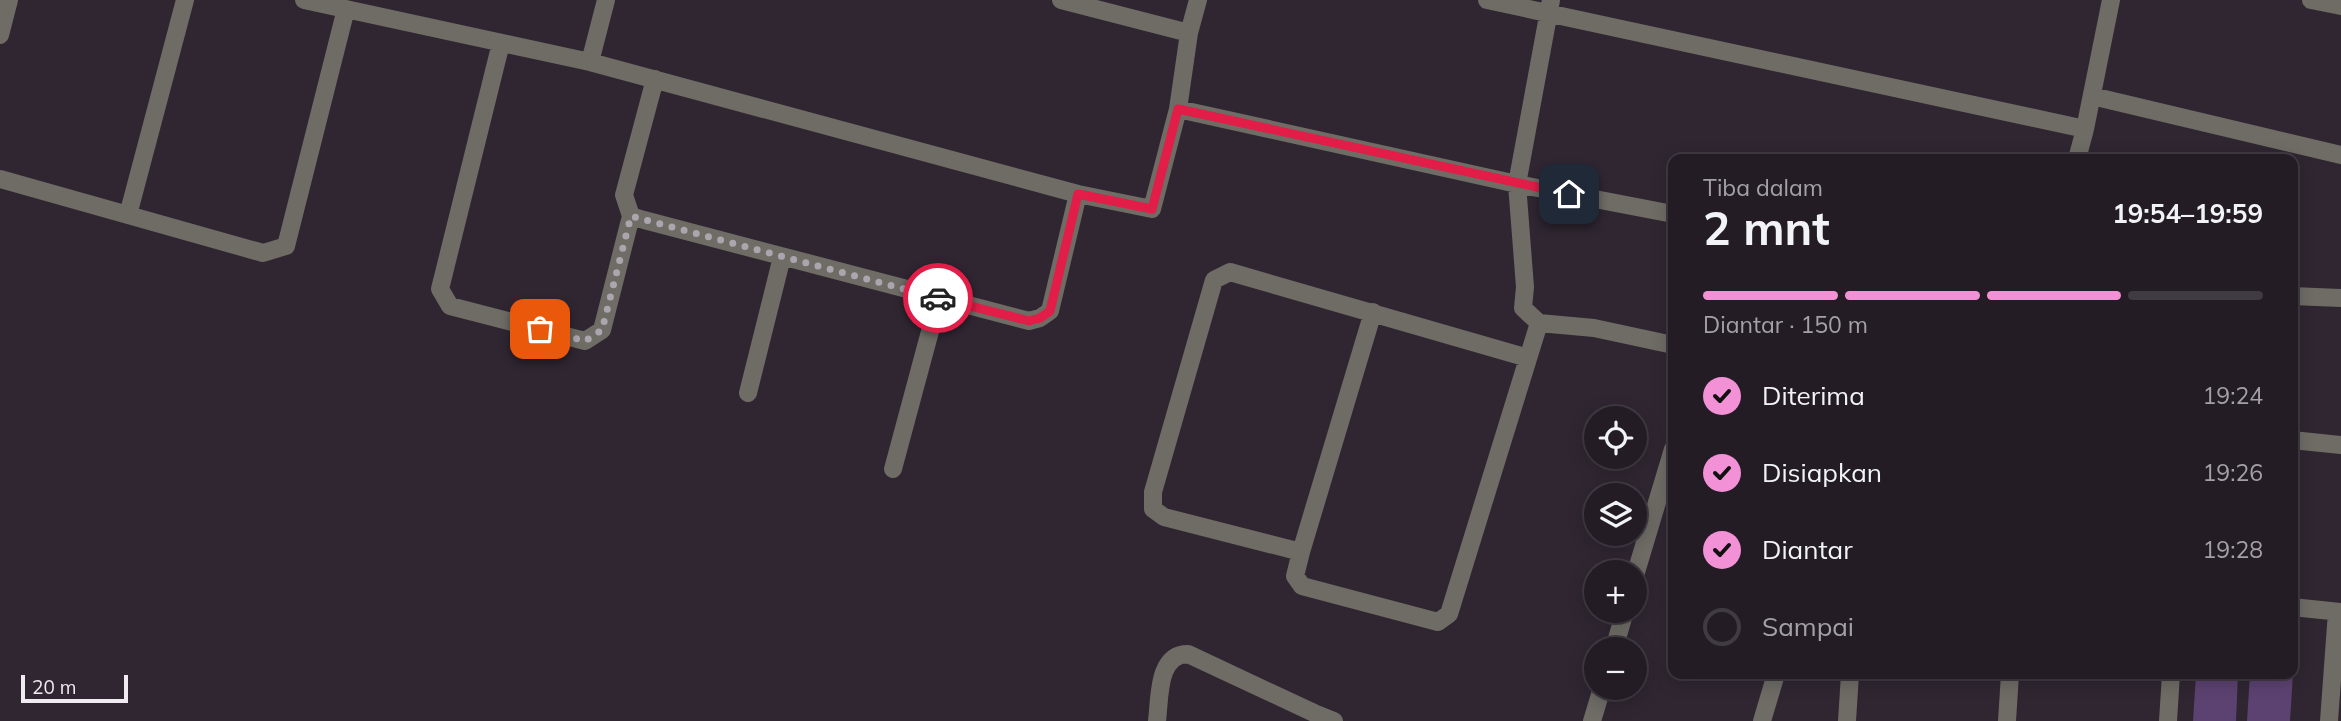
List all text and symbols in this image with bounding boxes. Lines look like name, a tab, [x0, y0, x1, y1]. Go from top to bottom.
pin	[1539, 164, 1599, 224]
text: Tiba dalam	[1703, 173, 1823, 202]
icon: home	[1550, 175, 1588, 213]
text: 19:54–19:59	[2112, 197, 2263, 230]
text: 2 mnt	[1703, 199, 1830, 257]
courier	[903, 263, 973, 333]
icon: car	[919, 279, 957, 317]
pin	[510, 299, 570, 359]
icon: bag	[521, 310, 559, 348]
text: Diantar · 150 m	[1703, 310, 1868, 339]
icon: check	[1703, 377, 1741, 415]
text: Diterima	[1762, 379, 1865, 412]
text: 19:24	[2203, 381, 2263, 410]
map controls	[1584, 406, 1647, 700]
button: locate	[1584, 406, 1647, 469]
icon: check	[1703, 454, 1741, 492]
text: Disiapkan	[1762, 456, 1882, 489]
text: 19:26	[2203, 458, 2263, 487]
button: layers	[1584, 483, 1647, 546]
icon: check	[1703, 531, 1741, 569]
text: Diantar	[1762, 533, 1853, 566]
text: 19:28	[2203, 535, 2263, 564]
button: +	[1584, 560, 1647, 623]
text: Sampai	[1762, 610, 1854, 643]
button: −	[1584, 637, 1647, 700]
scale bar	[21, 672, 128, 704]
text: 20 m	[32, 675, 76, 699]

